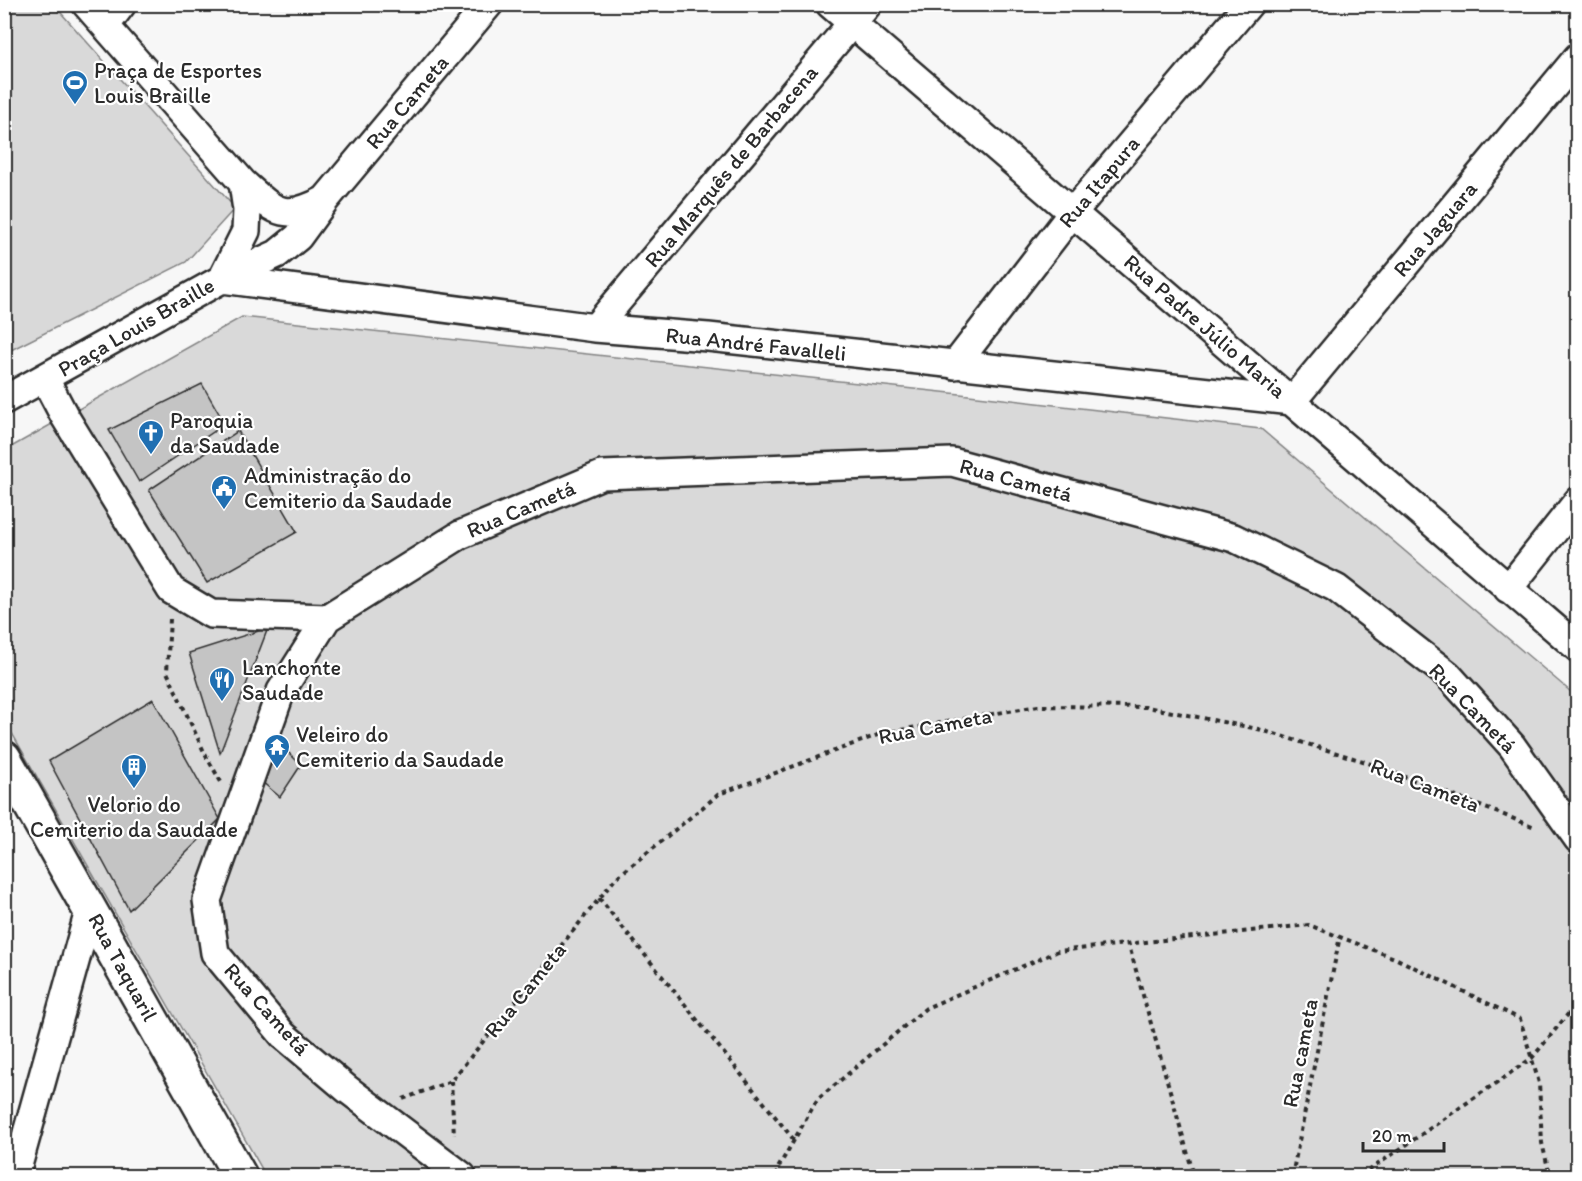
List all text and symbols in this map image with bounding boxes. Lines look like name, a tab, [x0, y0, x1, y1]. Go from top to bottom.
street label: Rua Cameta	[360, 49, 454, 155]
place label: Praça de Esportes Louis Braille	[94, 57, 262, 109]
street label: Rua Marquês de Barbacena	[638, 59, 824, 273]
sports icon: Praça de Esportes Louis Braille	[60, 68, 90, 106]
street label: Rua Itapura	[1053, 130, 1145, 233]
street label: Rua Jaguara	[1387, 175, 1483, 282]
street label: Rua Padre Júlio Maria	[1118, 248, 1292, 404]
street label: Praça Louis Braille	[53, 271, 219, 383]
street label: Rua André Favalleli	[664, 321, 848, 367]
place label: Paroquia da Saudade	[170, 407, 280, 459]
church icon: Paroquia da Saudade	[136, 418, 166, 456]
street label: Rua Cametá	[957, 452, 1076, 508]
place label: Administração do Cemiterio da Saudade	[244, 462, 452, 514]
public building icon: Administração do Cemiterio da Saudade	[209, 473, 239, 511]
street label: Rua Cametá	[463, 474, 580, 544]
place label: Lanchonte Saudade	[242, 654, 341, 706]
street label: Rua Cametá	[1423, 657, 1523, 759]
restaurant icon: Lanchonte Saudade	[207, 665, 237, 703]
street label: Rua Cameta	[876, 702, 994, 750]
place label: Veleiro do Cemiterio da Saudade	[296, 721, 504, 773]
temple icon: Veleiro do Cemiterio da Saudade	[262, 732, 292, 770]
building icon: Velorio do Cemiterio da Saudade	[119, 752, 149, 790]
street label: Rua Cameta	[1367, 752, 1484, 818]
place label: Velorio do Cemiterio da Saudade	[30, 791, 238, 843]
street label: Rua Taquaril	[82, 908, 164, 1026]
street label: Rua Cameta	[478, 937, 572, 1043]
street label: Rua Cametá	[218, 957, 316, 1061]
street label: Rua cameta	[1276, 996, 1324, 1110]
scale bar	[1363, 1115, 1444, 1153]
text: 20 m	[1372, 1125, 1412, 1147]

